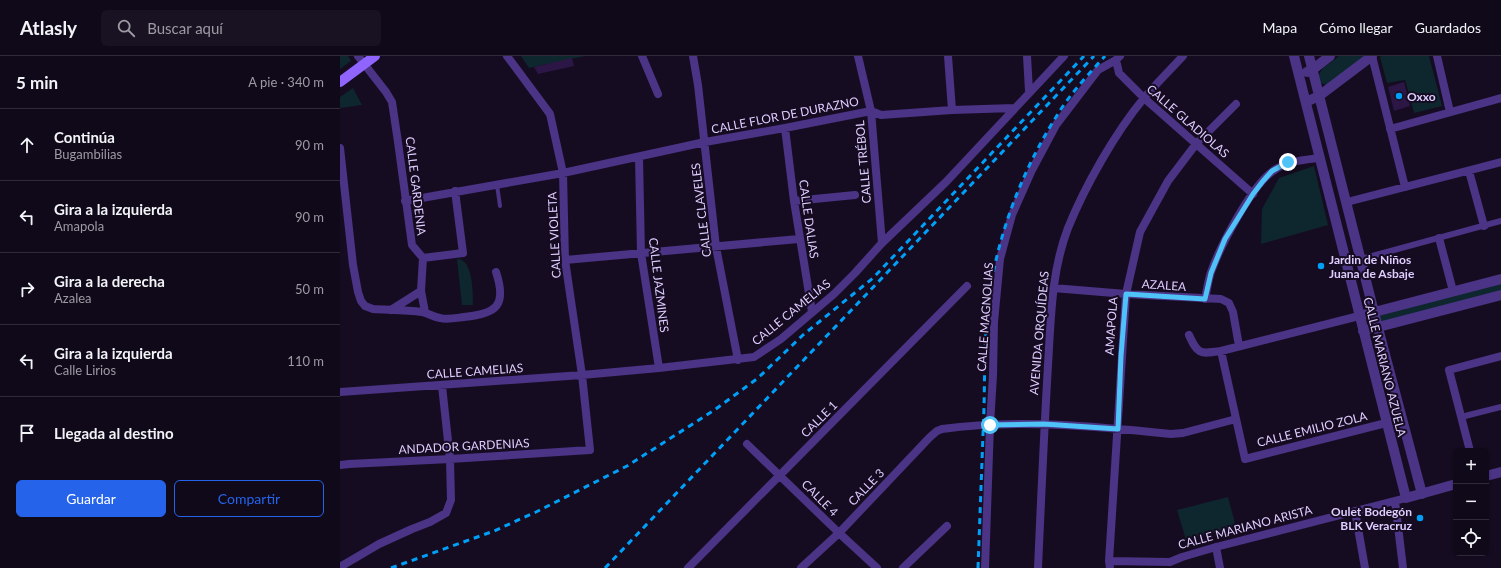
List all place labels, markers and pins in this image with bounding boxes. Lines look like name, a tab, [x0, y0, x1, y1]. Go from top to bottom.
place label: Oxxo	[1407, 89, 1436, 104]
marker: Oxxo	[1394, 91, 1404, 101]
place label: Jardin de Niños Juana de Asbaje	[1329, 252, 1415, 281]
marker: Jardin de Niños Juana de Asbaje	[1316, 261, 1326, 271]
place label: Oulet Bodegón BLK Veracruz	[1331, 504, 1412, 533]
marker: Oulet Bodegón BLK Veracruz	[1415, 513, 1425, 523]

